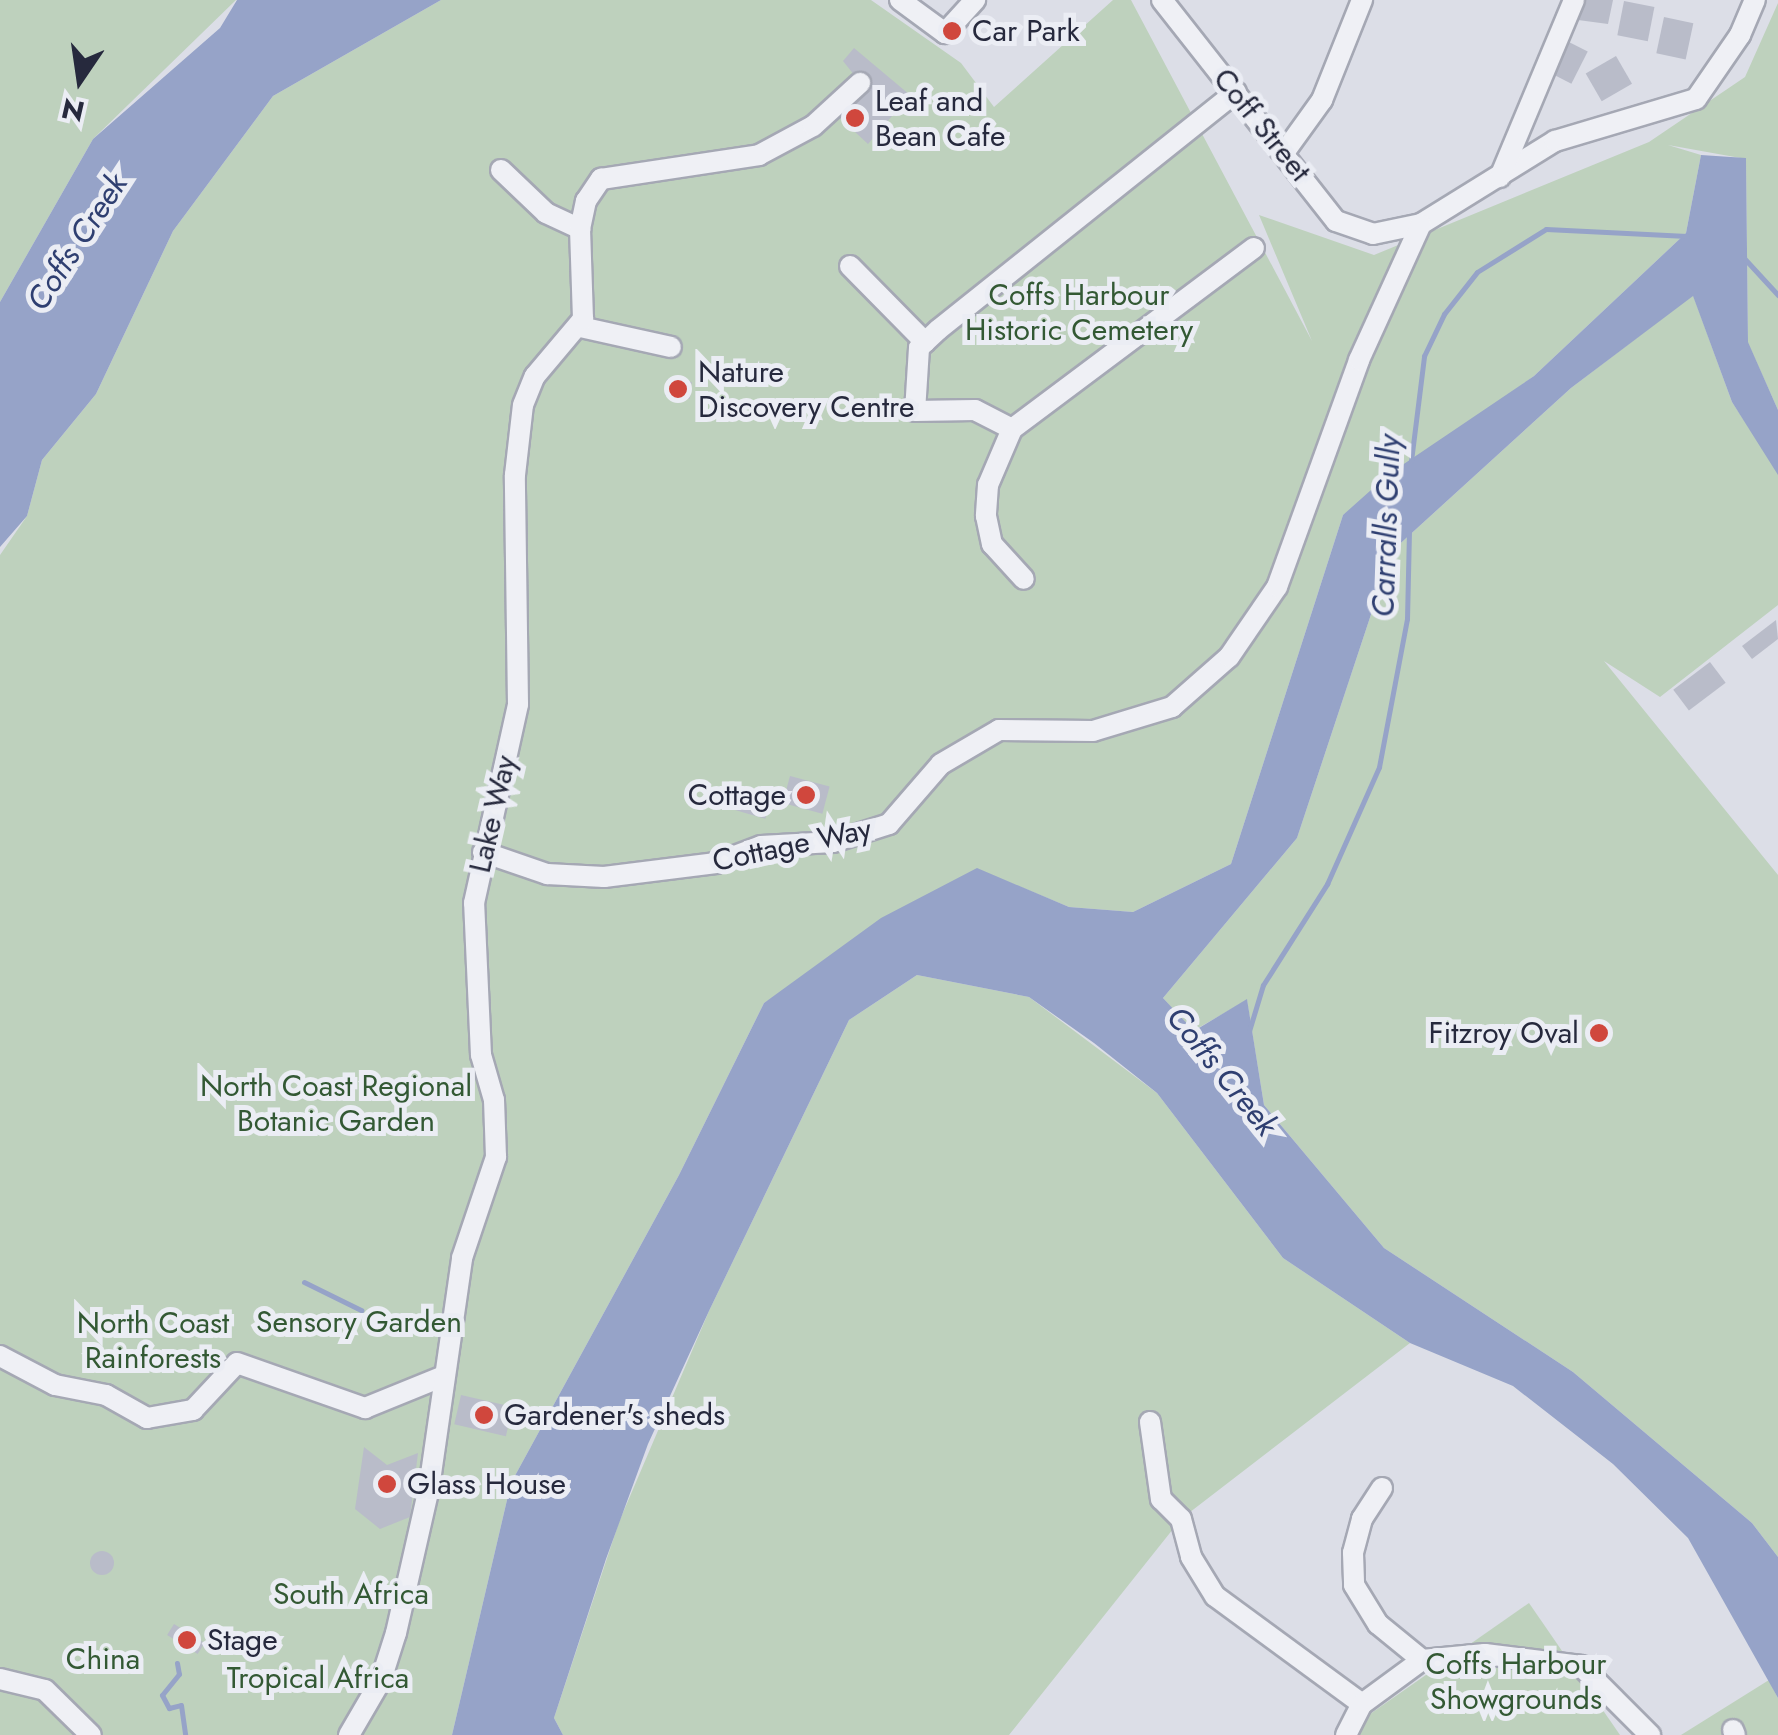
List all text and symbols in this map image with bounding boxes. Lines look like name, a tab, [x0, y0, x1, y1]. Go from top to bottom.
place label: Car Park	[972, 13, 1080, 49]
marker: Car Park	[941, 20, 963, 42]
north arrow	[30, 30, 130, 130]
street label: Coff Street	[1206, 61, 1318, 189]
place label: Leaf and Bean Cafe	[875, 83, 1005, 154]
text: N	[58, 87, 89, 132]
marker: Leaf and Bean Cafe	[844, 107, 866, 129]
water label: Coffs Creek	[19, 166, 135, 318]
park label: Coffs Harbour Historic Cemetery	[965, 277, 1193, 348]
place label: Nature Discovery Centre	[698, 354, 914, 424]
marker: Nature Discovery Centre	[667, 378, 689, 400]
water label: Carralls Gully	[1364, 434, 1408, 618]
street label: Lake Way	[462, 752, 524, 876]
place label: Cottage	[688, 777, 786, 813]
marker: Cottage	[795, 784, 817, 806]
street label: Cottage Way	[709, 811, 875, 879]
water label: Coffs Creek	[1158, 999, 1286, 1143]
place label: Fitzroy Oval	[1429, 1015, 1579, 1051]
marker: Fitzroy Oval	[1588, 1022, 1610, 1044]
park label: North Coast Regional Botanic Garden	[200, 1068, 472, 1138]
park label: Sensory Garden	[256, 1304, 462, 1340]
park label: North Coast Rainforests	[77, 1305, 229, 1376]
place label: Gardener's sheds	[504, 1397, 725, 1433]
marker: Gardener's sheds	[473, 1404, 495, 1426]
place label: Glass House	[407, 1466, 566, 1502]
marker: Glass House	[376, 1473, 398, 1495]
park label: South Africa	[273, 1576, 429, 1612]
place label: Stage	[207, 1622, 278, 1658]
marker: Stage	[176, 1629, 198, 1651]
park label: China	[66, 1641, 140, 1677]
park label: Coffs Harbour Showgrounds	[1426, 1646, 1606, 1716]
park label: Tropical Africa	[227, 1660, 409, 1696]

